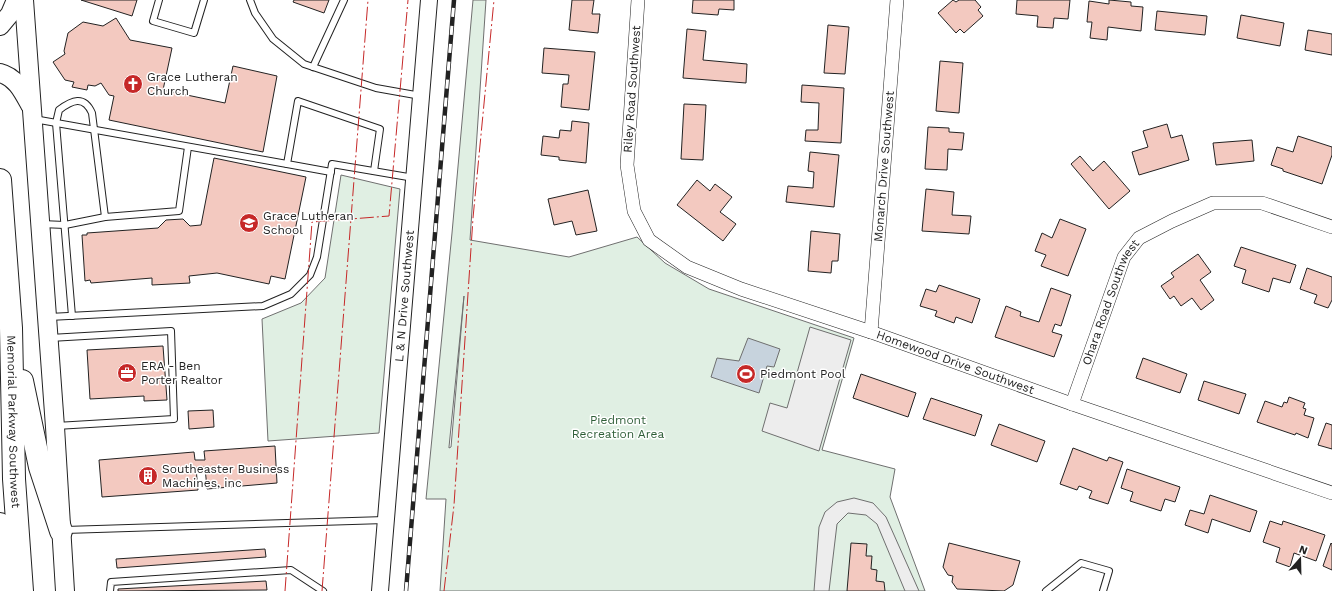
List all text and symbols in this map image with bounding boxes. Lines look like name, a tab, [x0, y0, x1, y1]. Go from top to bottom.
street label: Riley Road Southwest	[621, 25, 643, 153]
place label: Grace Lutheran Church	[147, 70, 238, 98]
church icon: Grace Lutheran Church	[122, 73, 144, 95]
street label: Monarch Drive Southwest	[871, 90, 897, 243]
place label: Grace Lutheran School	[263, 209, 354, 237]
school or university icon: Grace Lutheran School	[238, 212, 260, 234]
street label: L & N Drive Southwest	[392, 230, 417, 362]
street label: Ohara Road Southwest	[1079, 237, 1142, 367]
street label: Homewood Drive Southwest	[874, 327, 1036, 397]
street label: Memorial Parkway Southwest	[4, 335, 23, 509]
place label: ERA - Ben Porter Realtor	[141, 359, 223, 387]
office icon: ERA - Ben Porter Realtor	[116, 362, 138, 384]
sports icon: Piedmont Pool	[735, 363, 757, 385]
place label: Piedmont Pool	[760, 367, 846, 381]
park label: Piedmont Recreation Area	[572, 413, 664, 441]
place label: Southeaster Business Machines, inc	[162, 462, 289, 490]
building icon: Southeaster Business Machines, inc	[137, 465, 159, 487]
north arrow	[1280, 539, 1320, 579]
text: N	[1297, 543, 1309, 558]

